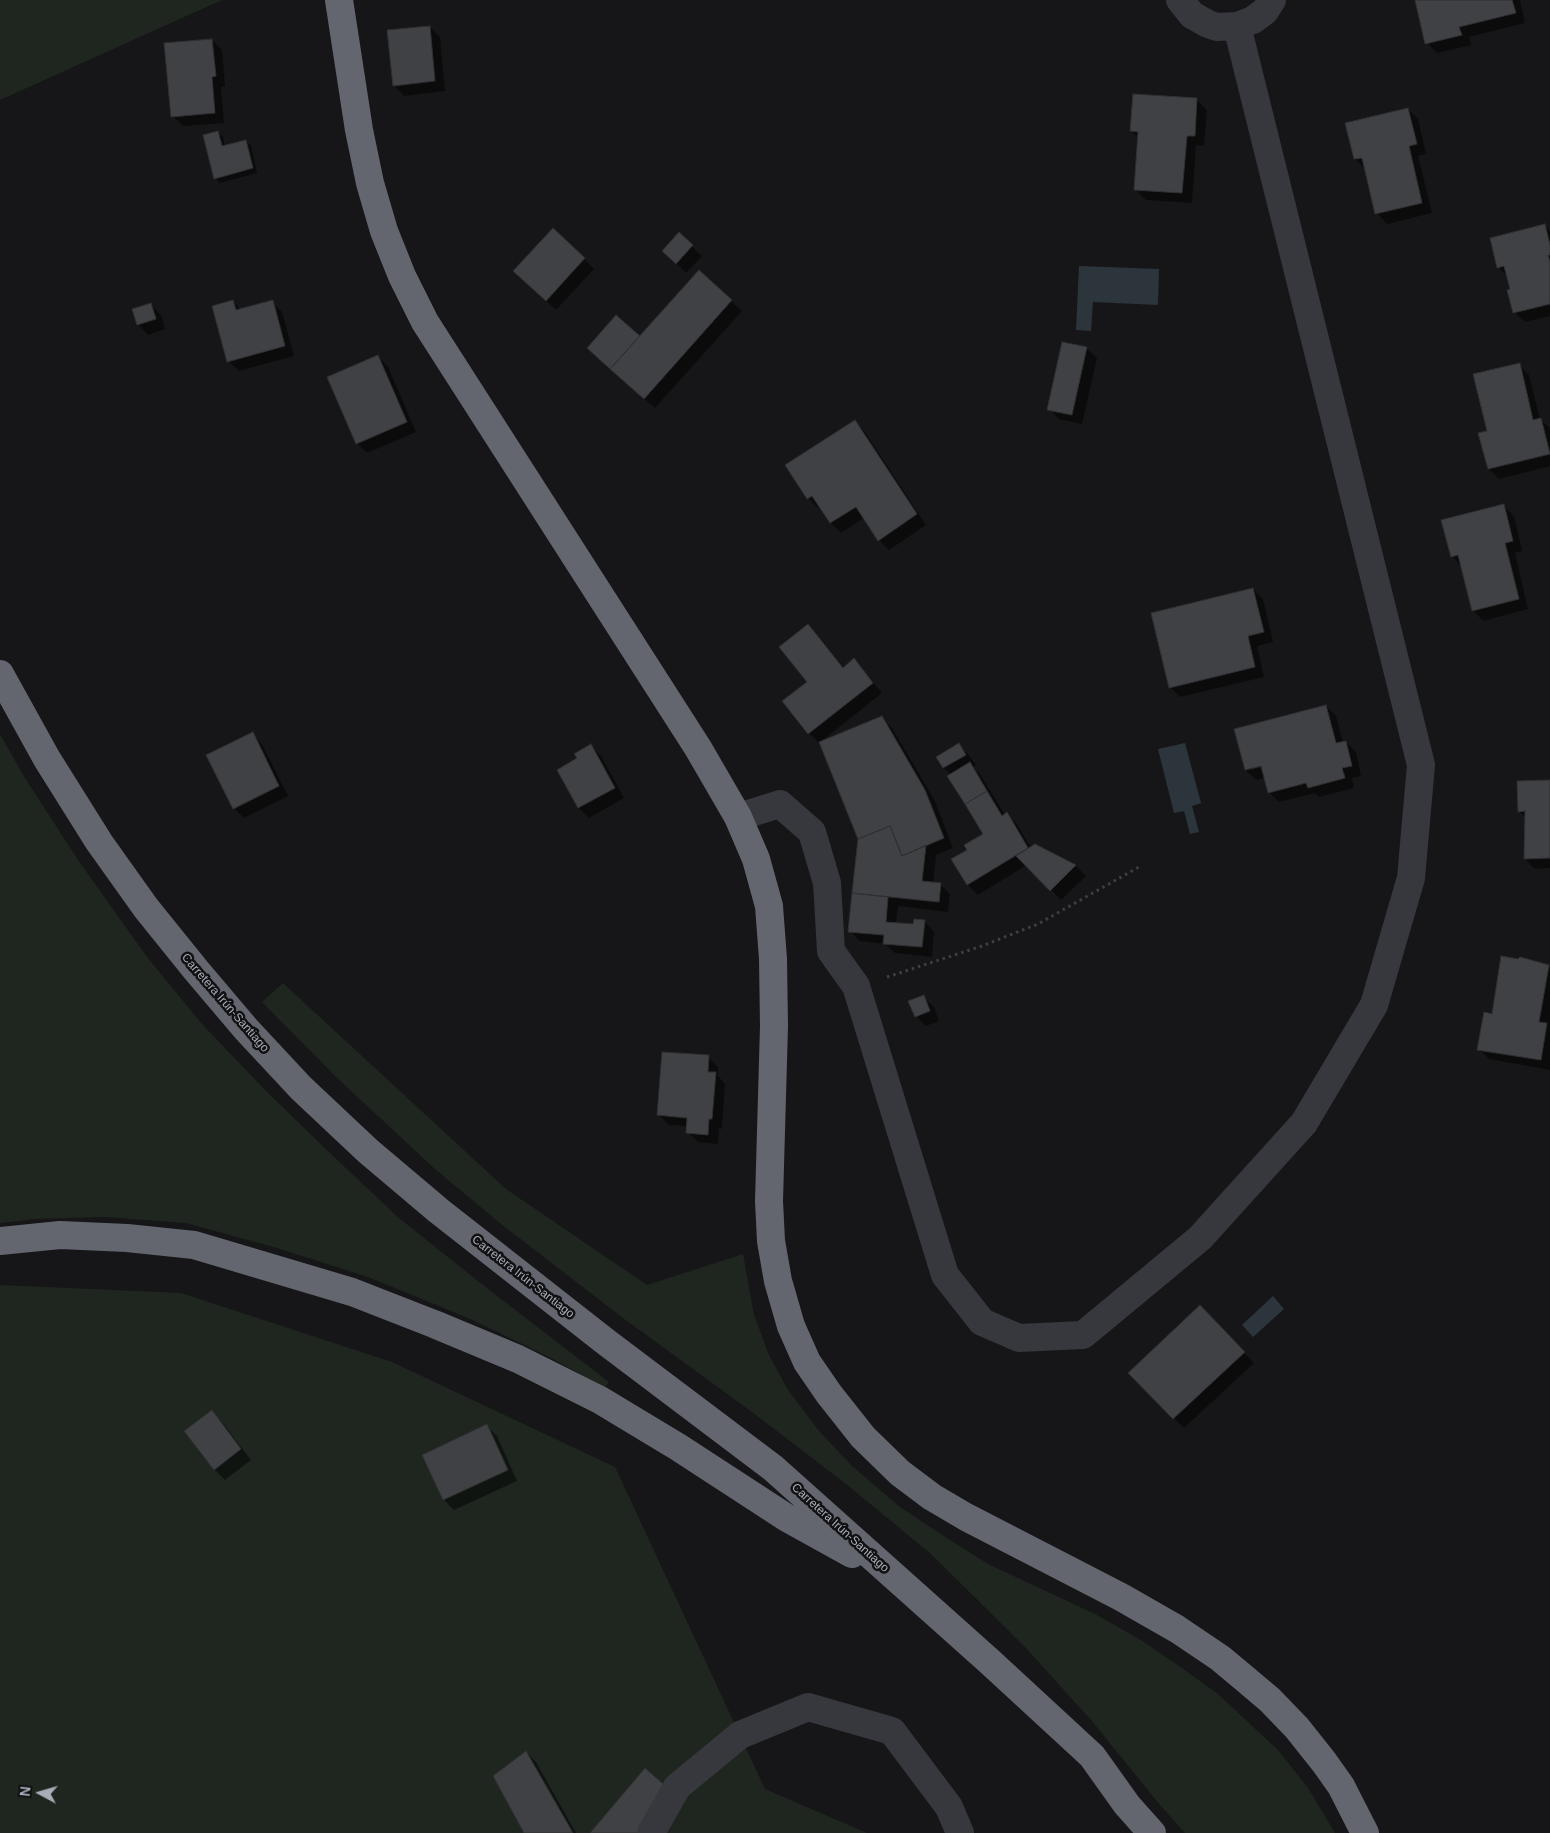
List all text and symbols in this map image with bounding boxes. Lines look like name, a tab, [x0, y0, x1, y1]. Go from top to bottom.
street label: Carretera Irún-Santiago	[178, 951, 272, 1055]
street label: Carretera Irún-Santiago	[469, 1233, 577, 1321]
street label: Carretera Irún-Santiago	[788, 1480, 892, 1576]
north arrow	[15, 1768, 65, 1818]
text: N	[17, 1786, 34, 1797]

